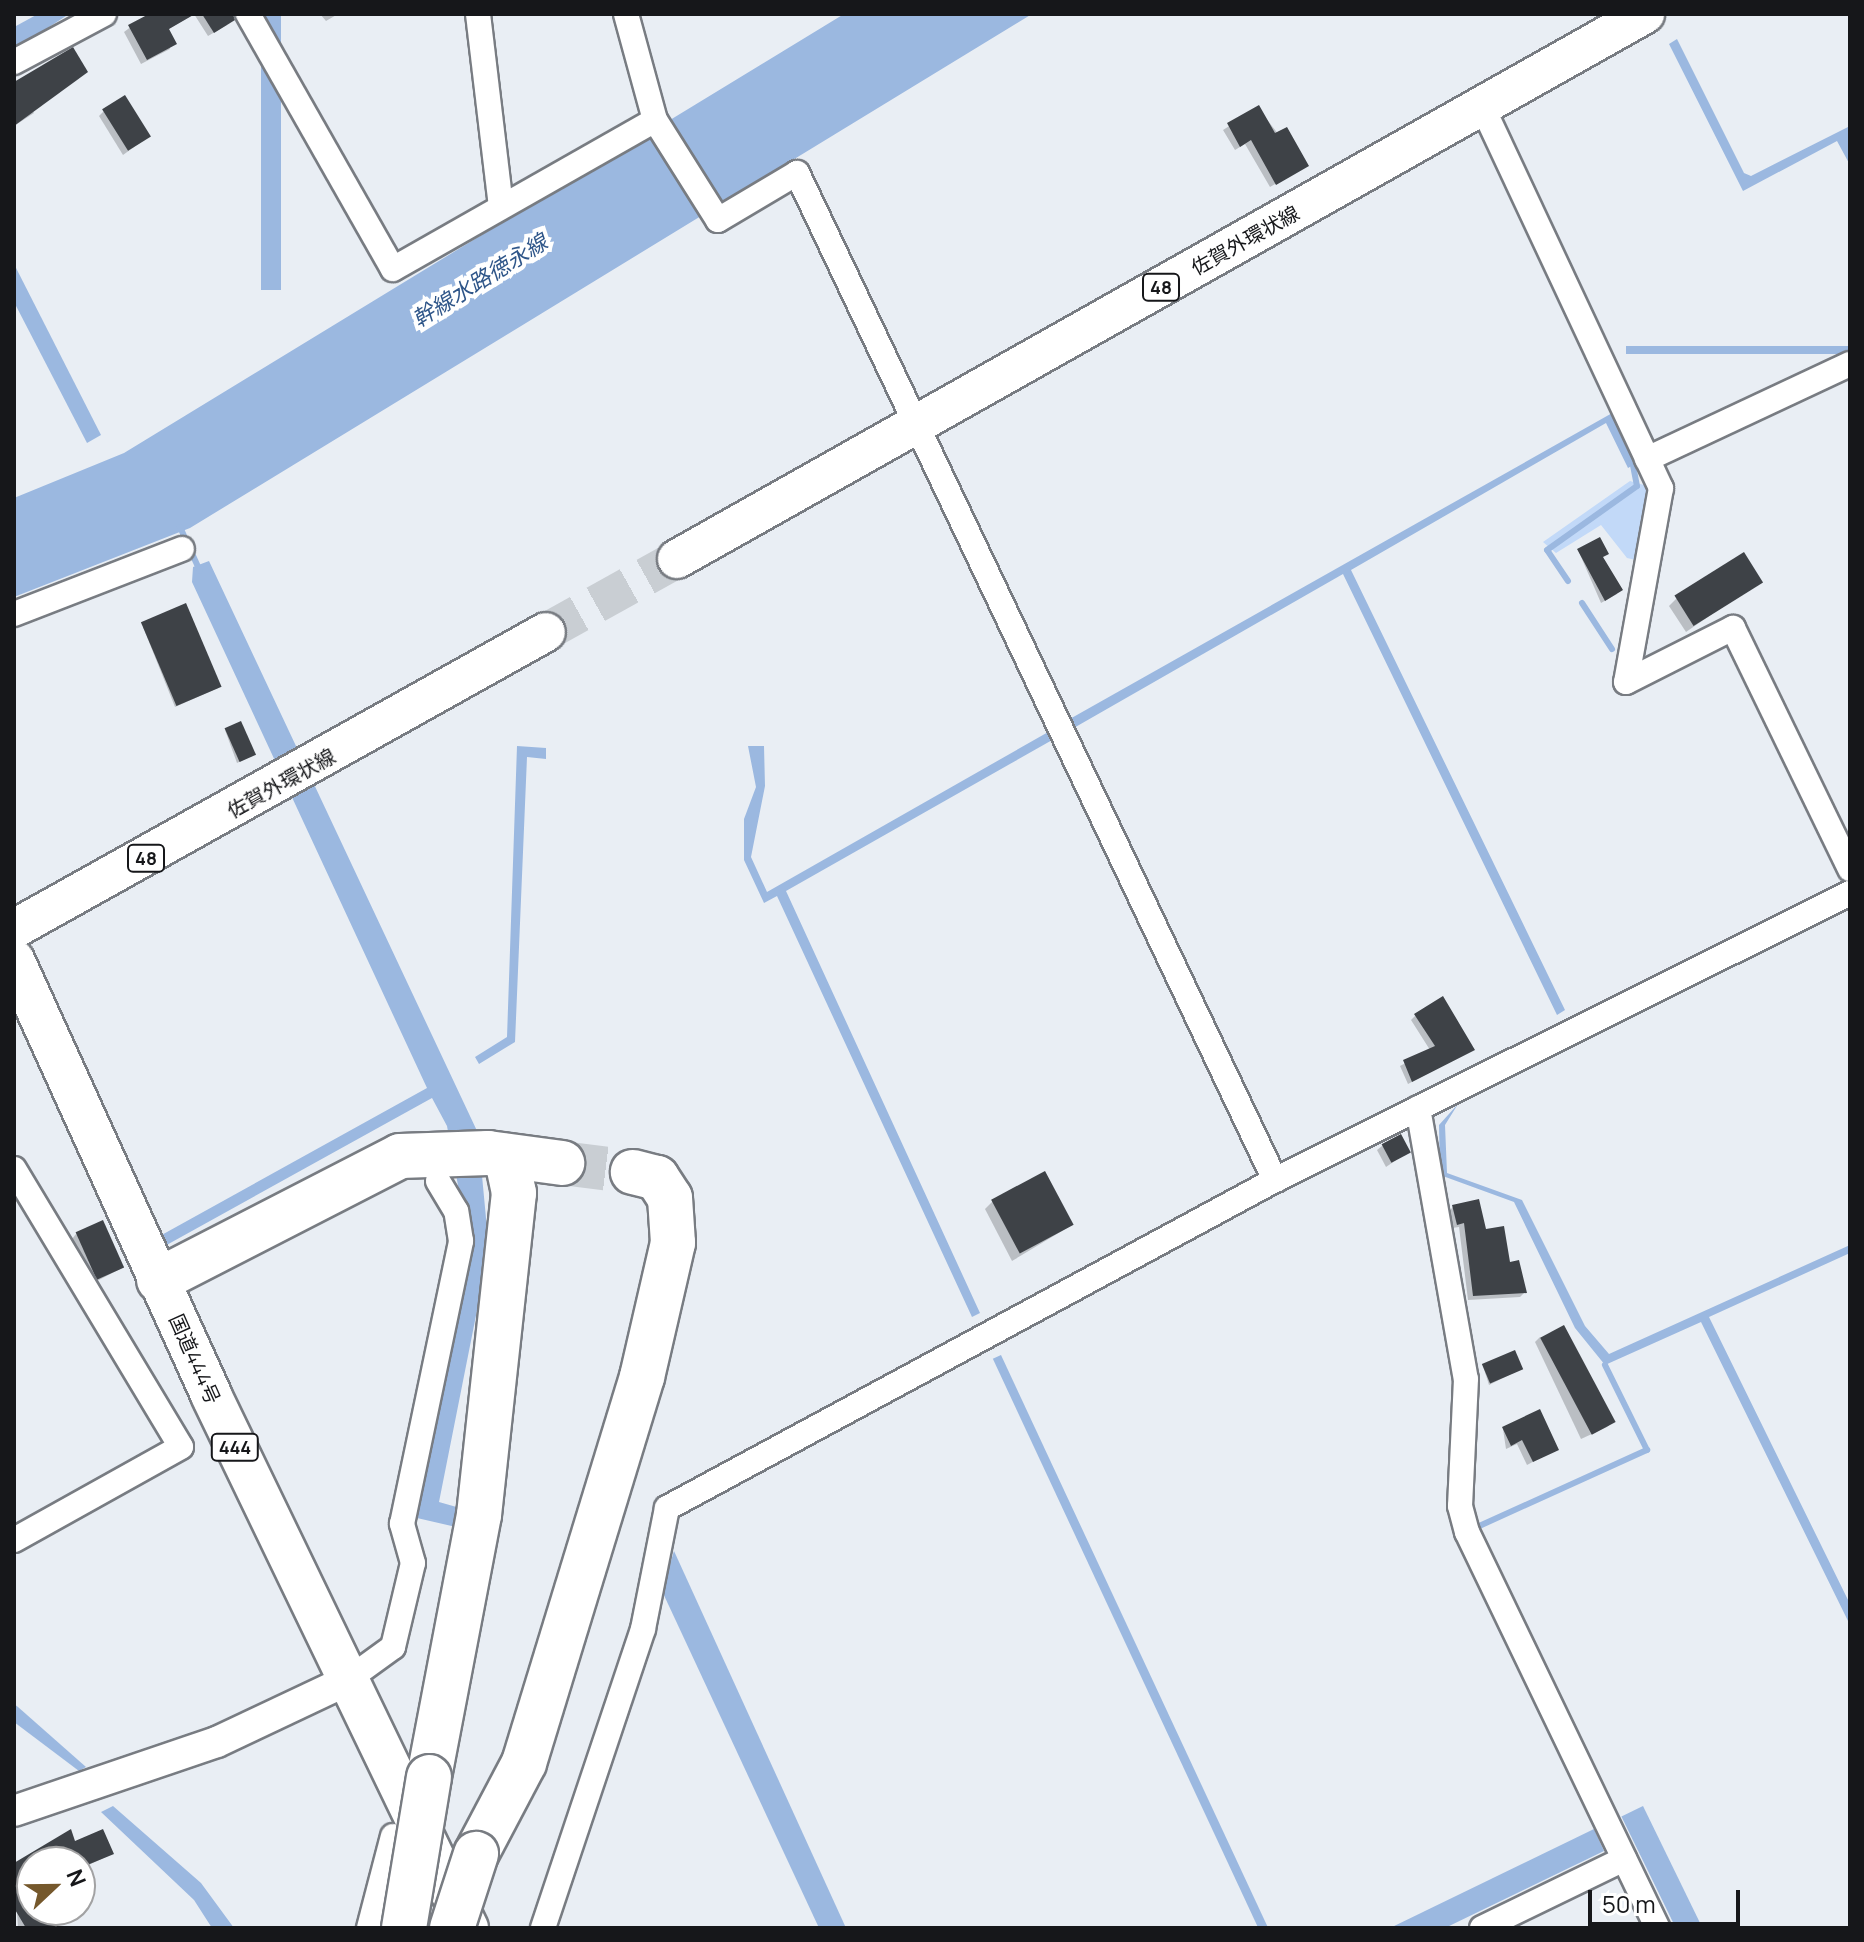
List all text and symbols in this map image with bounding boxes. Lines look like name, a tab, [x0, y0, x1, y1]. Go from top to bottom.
street label: 佐賀外環状線	[1187, 200, 1303, 280]
water label: 幹線水路徳永線	[408, 229, 552, 333]
road number: 48	[1141, 273, 1181, 301]
street label: 佐賀外環状線	[223, 743, 339, 823]
road number: 48	[126, 844, 166, 872]
street label: 国道444号	[165, 1310, 225, 1408]
road number: 444	[209, 1433, 261, 1461]
north arrow	[16, 1846, 96, 1926]
text: N	[60, 1865, 93, 1891]
scale bar	[1592, 1874, 1744, 1924]
text: 50 m	[1602, 1887, 1656, 1920]

